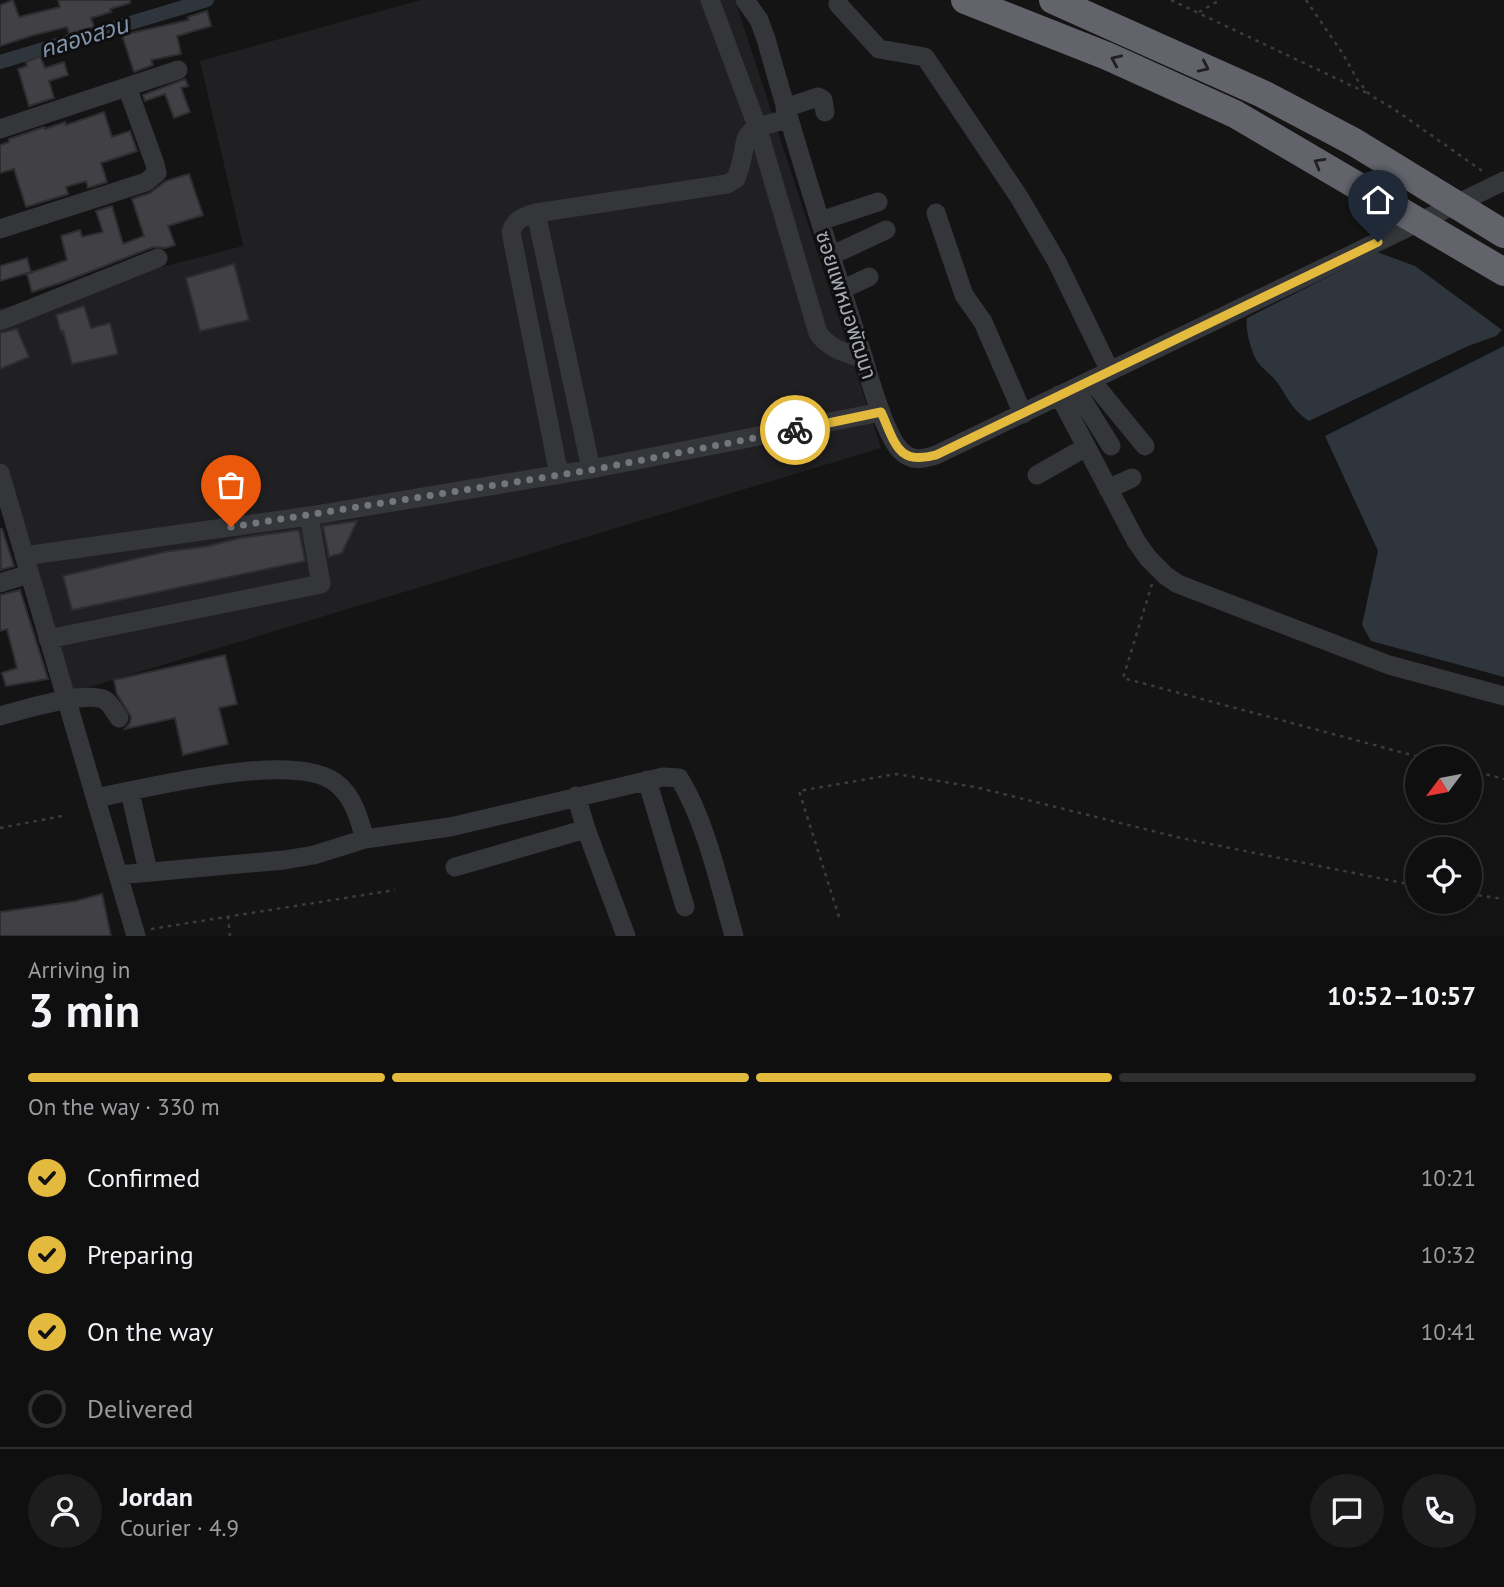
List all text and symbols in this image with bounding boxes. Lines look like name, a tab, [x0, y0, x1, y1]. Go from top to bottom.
water label: คลองสวน	[36, 9, 134, 64]
one-way arrow	[1111, 54, 1123, 68]
one-way arrow	[1197, 59, 1210, 73]
one-way arrow	[1313, 158, 1326, 171]
pin	[1348, 170, 1408, 242]
icon: home	[1359, 181, 1397, 219]
street label: ซอยแพหมอพัฒนา	[810, 227, 883, 383]
courier	[760, 395, 830, 465]
icon: bike	[776, 411, 814, 449]
pin	[201, 455, 261, 527]
icon: bag	[212, 466, 250, 504]
north arrow	[1405, 746, 1482, 822]
map controls	[1405, 746, 1482, 914]
button: locate	[1405, 837, 1482, 914]
text: Arriving in	[28, 955, 130, 984]
text: 10:52–10:57	[1327, 979, 1476, 1012]
text: 3 min	[28, 980, 140, 1040]
text: On the way · 330 m	[28, 1092, 220, 1121]
icon: check	[28, 1159, 66, 1197]
text: Confirmed	[87, 1161, 200, 1194]
text: 10:21	[1421, 1163, 1476, 1192]
icon: check	[28, 1236, 66, 1274]
text: Preparing	[87, 1238, 194, 1271]
text: 10:32	[1421, 1240, 1476, 1269]
icon: check	[28, 1313, 66, 1351]
text: On the way	[87, 1315, 213, 1348]
text: 10:41	[1421, 1317, 1476, 1346]
text: Delivered	[87, 1392, 193, 1425]
button: person	[28, 1474, 102, 1548]
button: chat	[1310, 1474, 1384, 1548]
button: phone	[1402, 1474, 1476, 1548]
text: Jordan	[120, 1480, 193, 1513]
text: Courier · 4.9	[120, 1513, 239, 1542]

